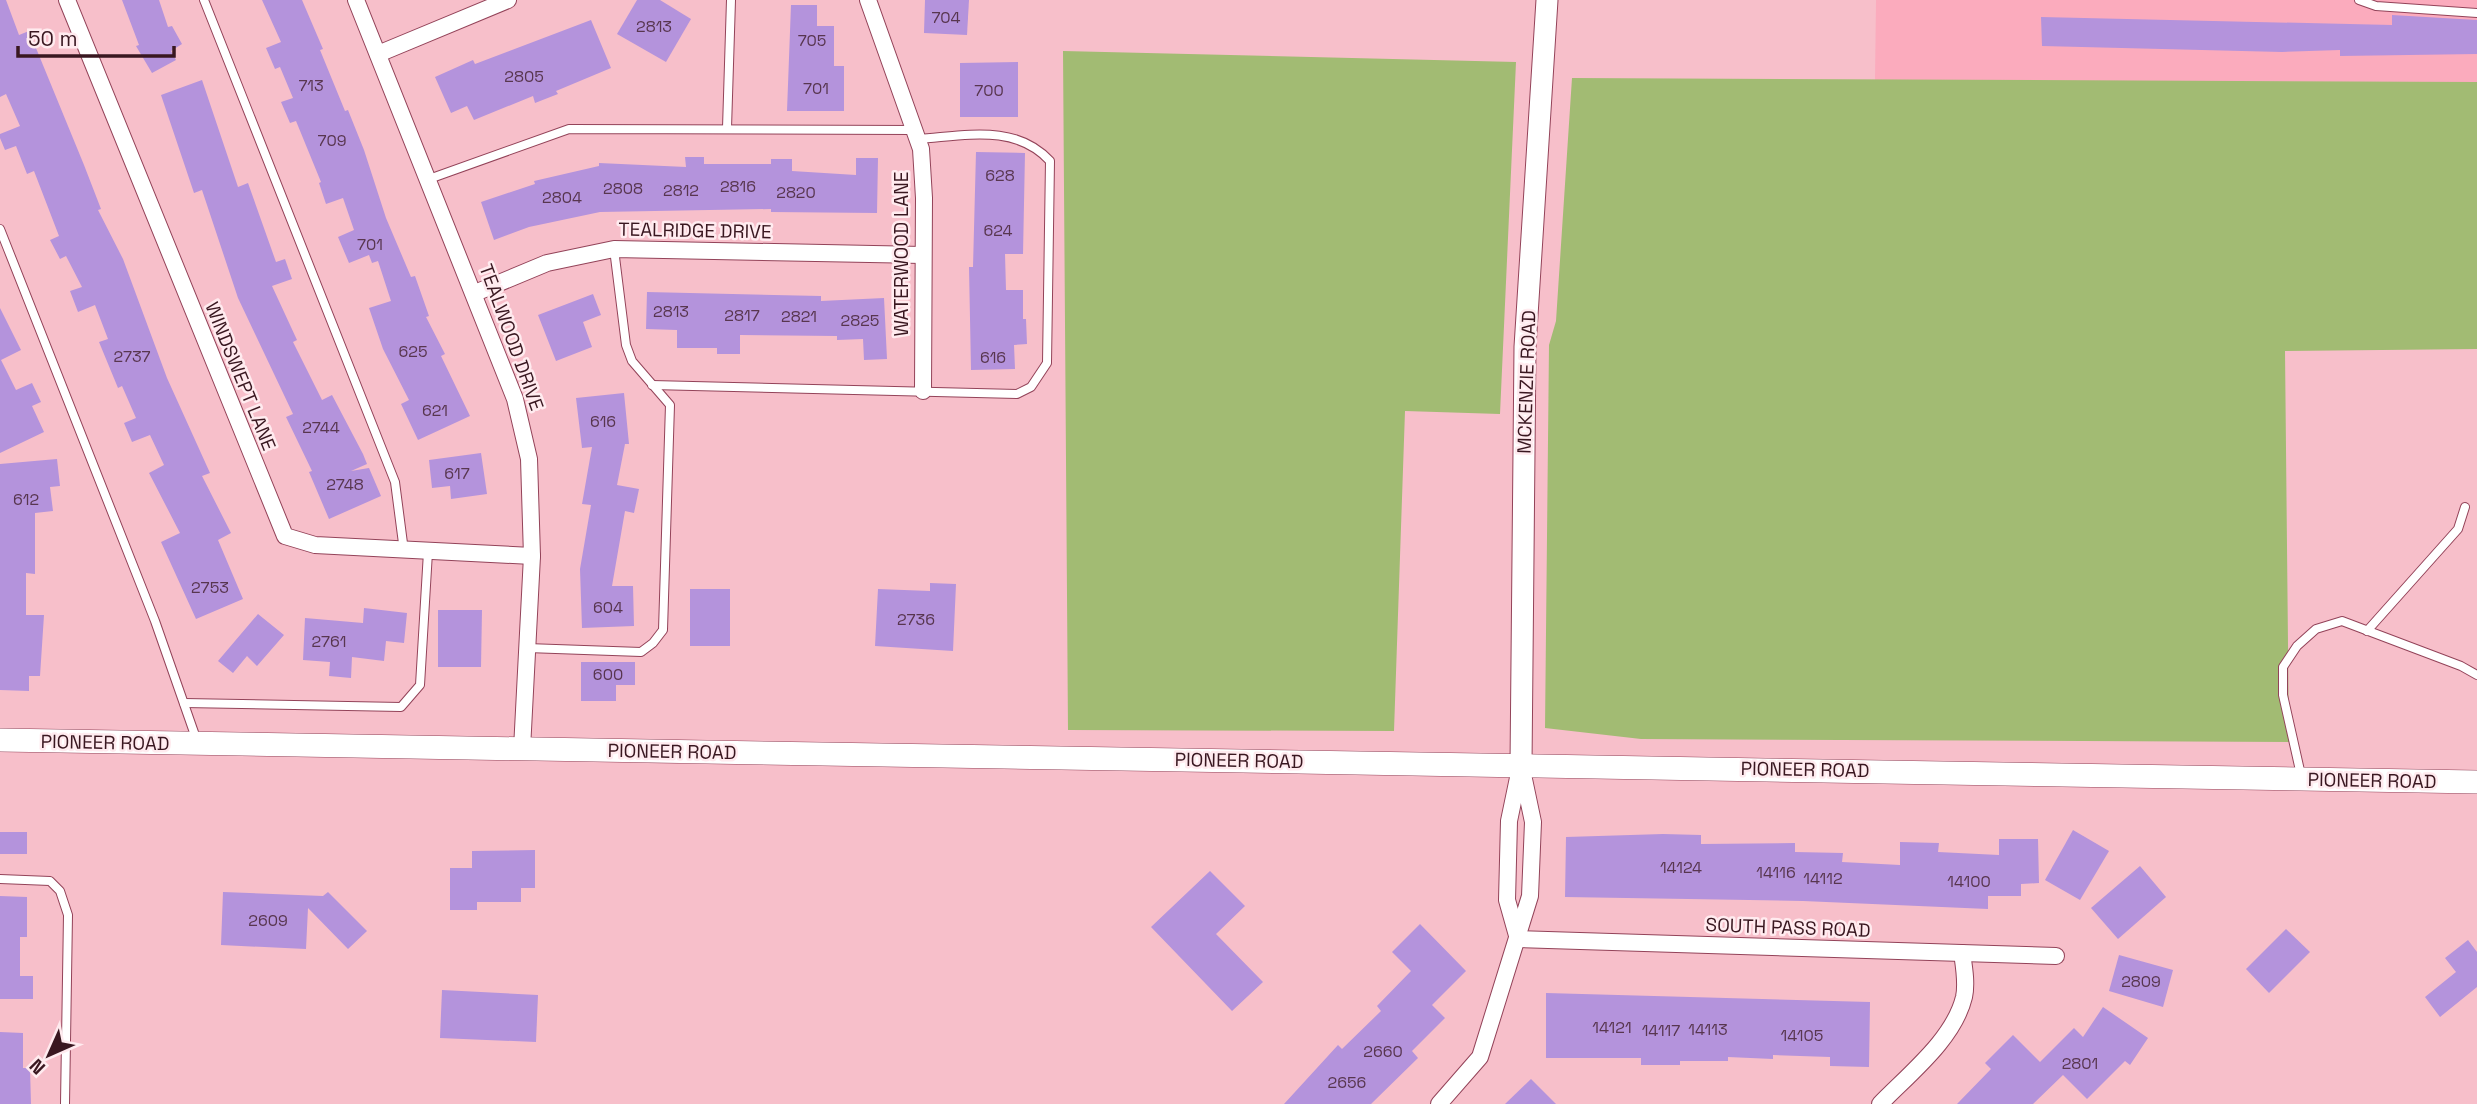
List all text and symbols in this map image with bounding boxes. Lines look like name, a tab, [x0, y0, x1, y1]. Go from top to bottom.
house number: 704	[931, 7, 961, 28]
scale bar	[18, 14, 173, 58]
house number: 2813	[636, 16, 672, 37]
text: 50 m	[28, 25, 78, 52]
house number: 705	[798, 30, 826, 51]
house number: 2805	[504, 66, 544, 87]
house number: 713	[298, 75, 324, 96]
house number: 701	[803, 78, 829, 99]
house number: 700	[974, 80, 1004, 101]
house number: 709	[318, 130, 346, 151]
house number: 628	[985, 165, 1015, 186]
street label: WATERWOOD LANE	[889, 171, 914, 337]
house number: 2816	[720, 176, 756, 197]
house number: 2808	[603, 178, 643, 199]
house number: 2812	[663, 180, 699, 201]
house number: 2820	[776, 182, 816, 203]
house number: 2804	[542, 187, 582, 208]
street label: TEALRIDGE DRIVE	[618, 217, 772, 244]
house number: 624	[984, 220, 1012, 241]
house number: 701	[357, 234, 383, 255]
street label: TEALWOOD DRIVE	[473, 261, 550, 414]
street label: WINDSWEPT LANE	[199, 298, 282, 454]
house number: 2813	[653, 301, 689, 322]
house number: 2817	[724, 305, 760, 326]
house number: 2821	[781, 306, 817, 327]
house number: 2825	[841, 310, 879, 331]
street label: MCKENZIE ROAD	[1511, 310, 1542, 454]
house number: 625	[399, 341, 427, 362]
house number: 2737	[113, 346, 151, 367]
house number: 616	[980, 347, 1006, 368]
house number: 621	[422, 400, 448, 421]
house number: 616	[590, 411, 616, 432]
house number: 2744	[302, 417, 340, 438]
house number: 617	[444, 463, 470, 484]
house number: 2748	[326, 474, 364, 495]
house number: 612	[13, 489, 39, 510]
house number: 2753	[191, 577, 229, 598]
house number: 604	[593, 597, 623, 618]
house number: 2736	[897, 609, 935, 630]
house number: 2761	[312, 631, 346, 652]
house number: 600	[593, 664, 623, 685]
street label: PIONEER ROAD	[40, 729, 170, 756]
street label: PIONEER ROAD	[607, 738, 737, 765]
street label: PIONEER ROAD	[1174, 747, 1304, 774]
street label: PIONEER ROAD	[1740, 756, 1870, 783]
street label: PIONEER ROAD	[2307, 767, 2437, 794]
house number: 14124	[1660, 857, 1702, 878]
house number: 14116	[1756, 862, 1796, 883]
house number: 14112	[1803, 868, 1843, 889]
house number: 14100	[1947, 871, 1991, 892]
house number: 2609	[248, 910, 288, 931]
street label: SOUTH PASS ROAD	[1705, 912, 1871, 943]
house number: 2809	[2121, 971, 2161, 992]
house number: 14121	[1592, 1017, 1632, 1038]
house number: 14113	[1688, 1019, 1728, 1040]
north arrow	[14, 1020, 84, 1090]
house number: 14117	[1642, 1020, 1680, 1041]
house number: 14105	[1781, 1025, 1823, 1046]
house number: 2660	[1363, 1041, 1403, 1062]
text: N	[24, 1053, 51, 1080]
house number: 2801	[2062, 1053, 2098, 1074]
house number: 2656	[1328, 1072, 1366, 1093]

